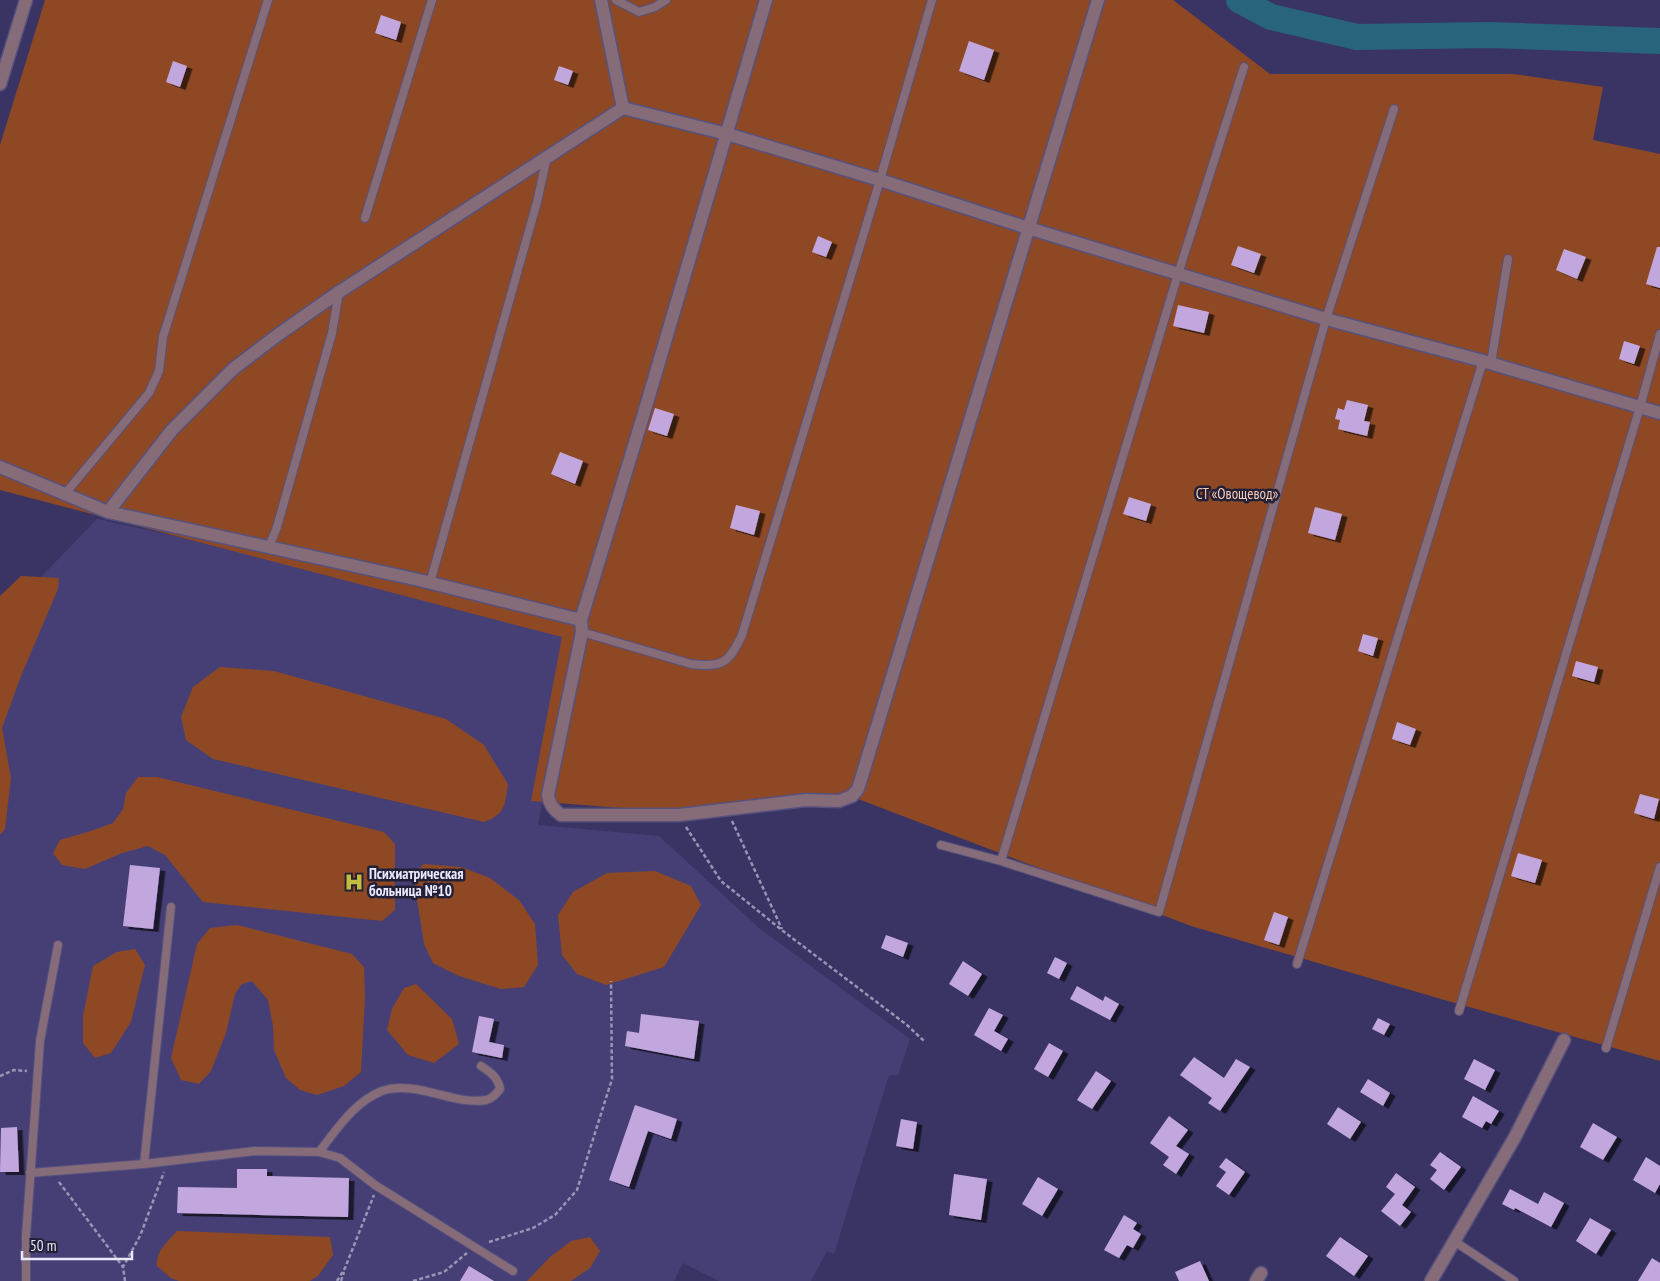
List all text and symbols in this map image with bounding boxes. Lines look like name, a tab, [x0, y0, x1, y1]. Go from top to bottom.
park label: СТ «Овощевод»	[1196, 484, 1279, 503]
place label: Психиатрическая больница №10	[369, 864, 464, 900]
hospital icon: Психиатрическая больница №10	[343, 871, 365, 893]
scale bar	[22, 1228, 132, 1260]
text: 50 m	[30, 1236, 56, 1255]

